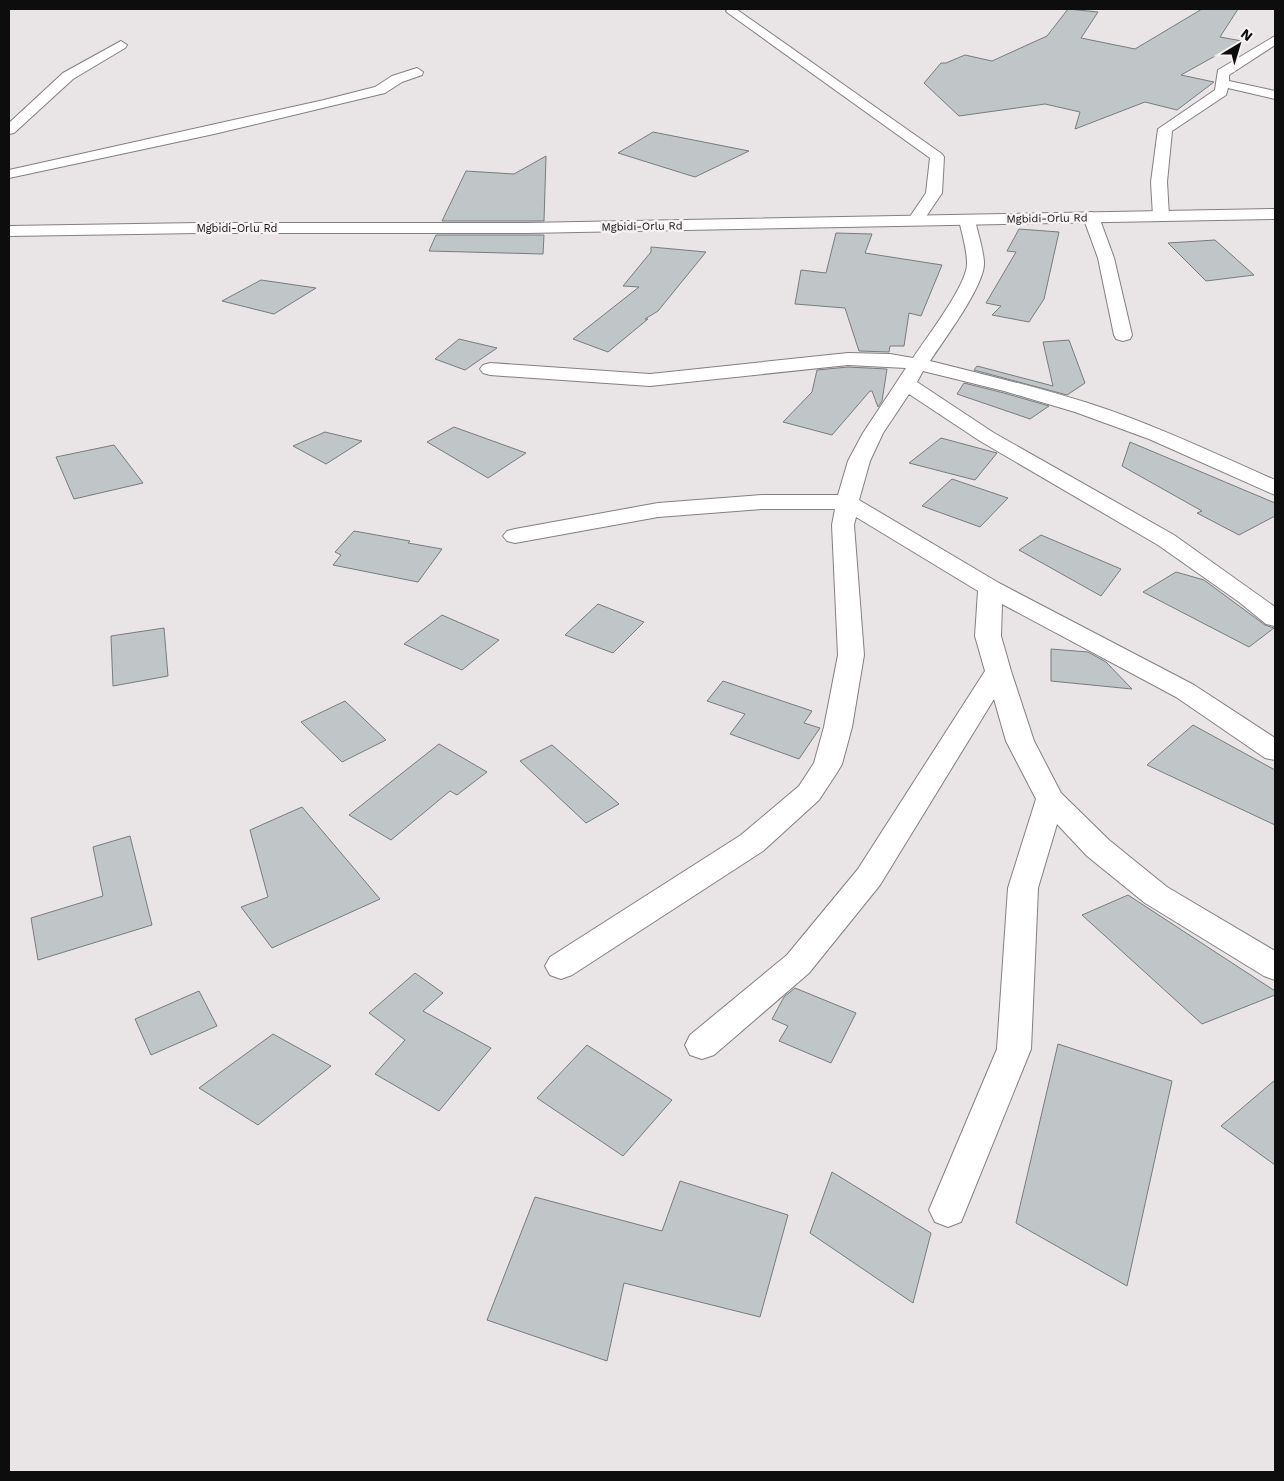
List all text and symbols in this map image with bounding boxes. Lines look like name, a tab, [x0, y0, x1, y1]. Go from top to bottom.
north arrow	[1214, 20, 1264, 70]
text: N	[1238, 25, 1256, 44]
street label: Mgbidi-Orlu Rd	[1006, 211, 1088, 226]
street label: Mgbidi-Orlu Rd	[601, 219, 683, 234]
street label: Mgbidi-Orlu Rd	[197, 222, 277, 235]

